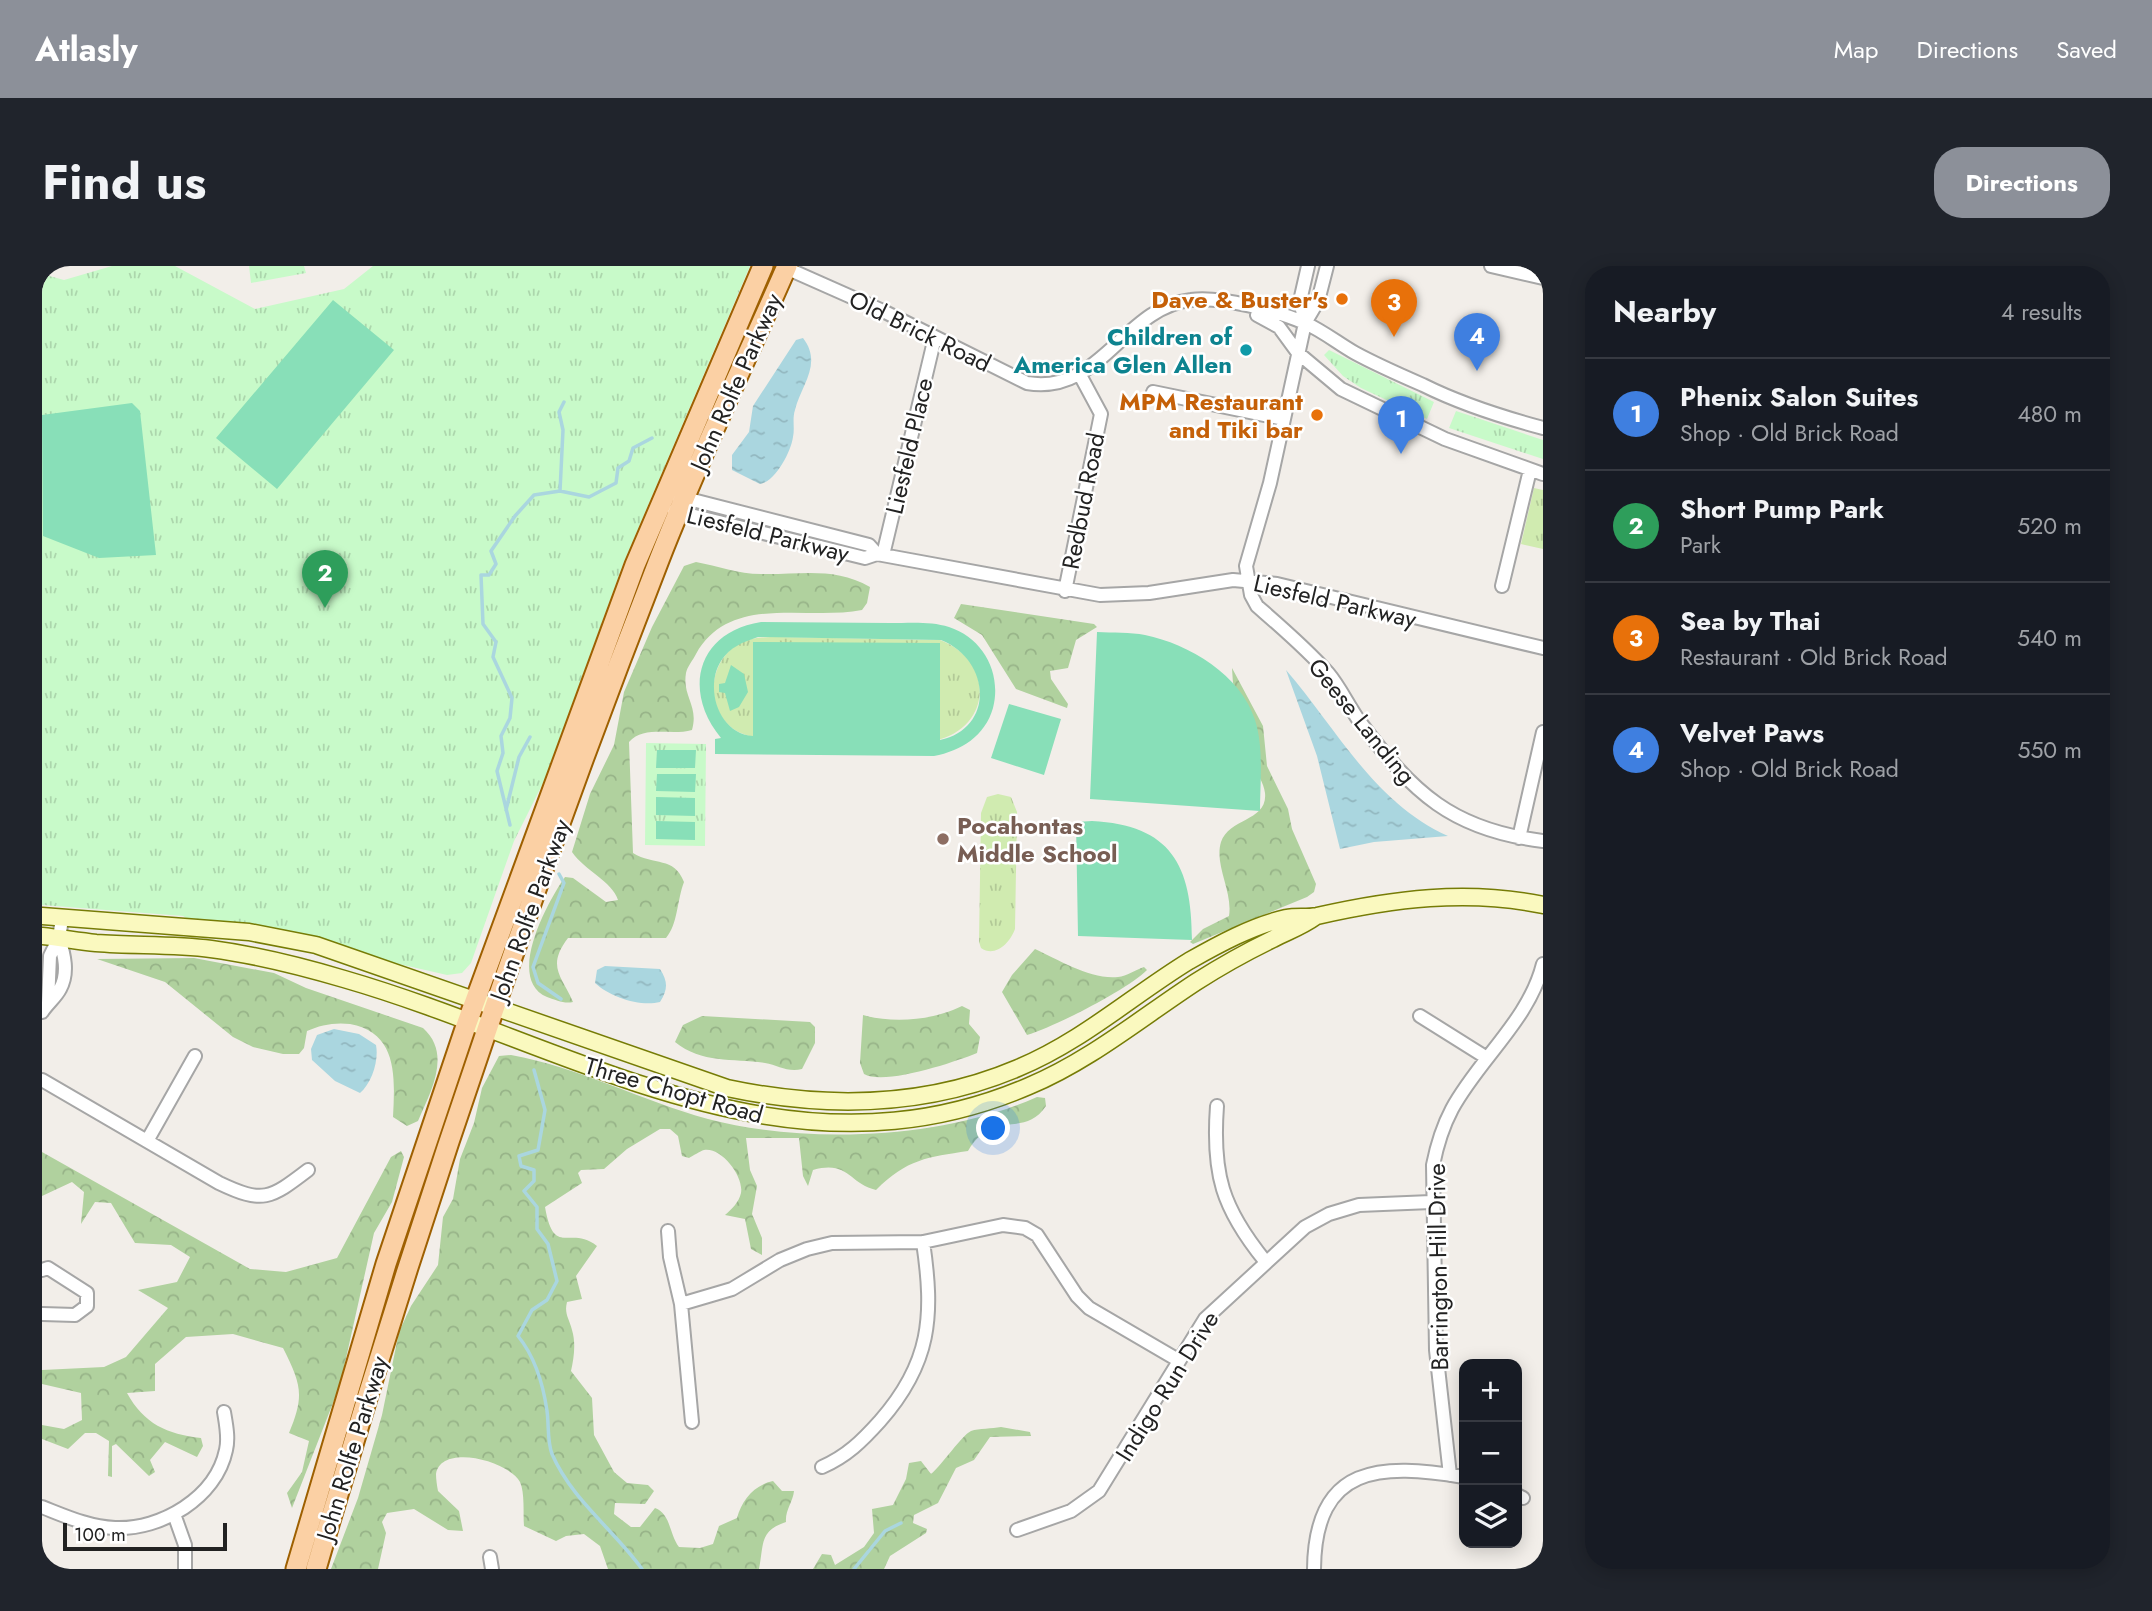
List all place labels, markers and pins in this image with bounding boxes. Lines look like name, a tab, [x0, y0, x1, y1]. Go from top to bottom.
pin: 3	[1371, 279, 1417, 337]
place label: Dave & Buster's	[1151, 282, 1328, 317]
marker: Dave & Buster's	[1334, 291, 1350, 307]
pin: 4	[1454, 313, 1500, 371]
place label: Children of America Glen Allen	[1013, 319, 1234, 382]
marker: Children of America Glen Allen	[1238, 342, 1254, 358]
place label: MPM Restaurant and Tiki bar	[1119, 384, 1303, 447]
pin: 1	[1378, 396, 1424, 454]
marker: MPM Restaurant and Tiki bar	[1309, 407, 1325, 423]
pin: 2	[302, 550, 348, 608]
place label: Pocahontas Middle School	[957, 808, 1117, 871]
marker: Pocahontas Middle School	[935, 831, 951, 847]

